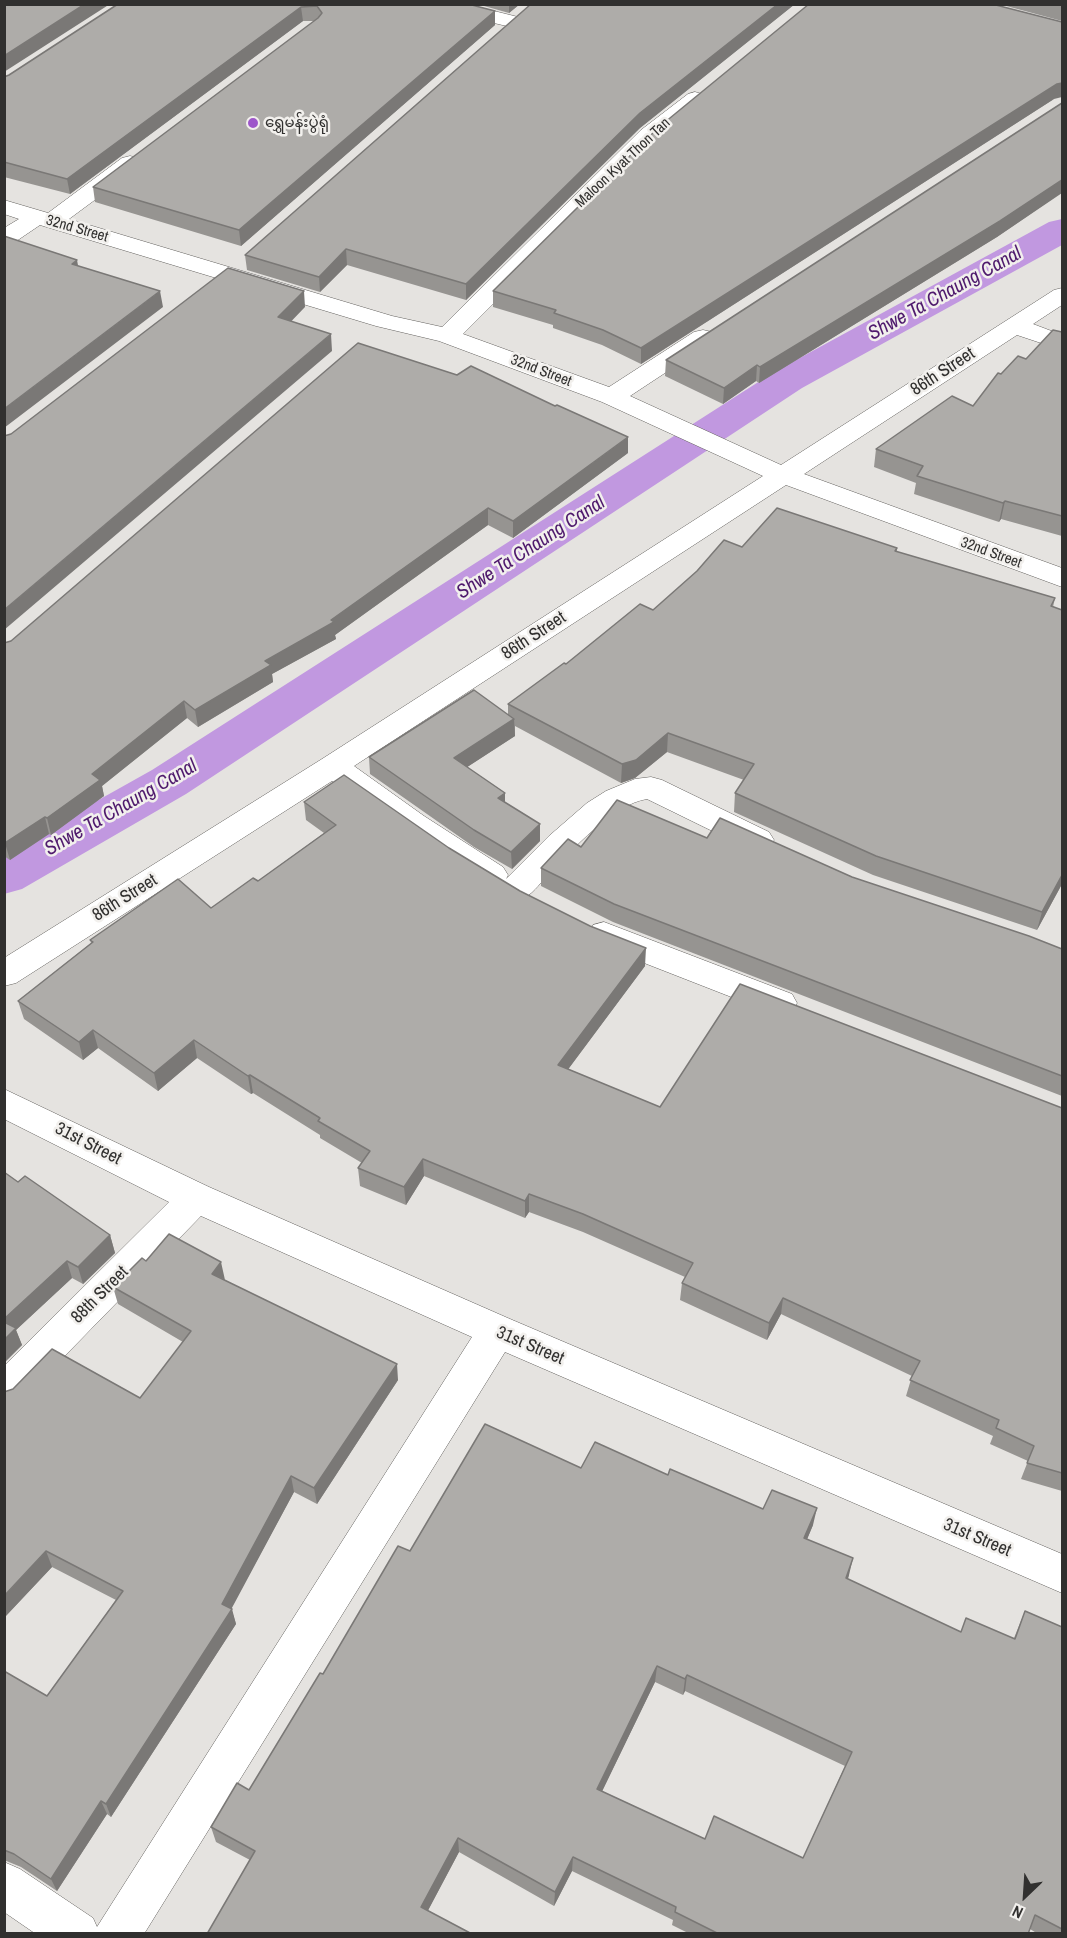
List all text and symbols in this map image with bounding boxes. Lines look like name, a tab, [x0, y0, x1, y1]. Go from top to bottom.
place label: ရွှေမန်းပွဲရုံ	[265, 114, 329, 132]
street label: Maloon Kyat Thon Tan	[572, 114, 674, 212]
marker: ရွှေမန်းပွဲရုံ	[246, 116, 260, 130]
street label: 32nd Street	[44, 212, 110, 246]
water label: Shwe Ta Chaung Canal	[864, 242, 1026, 346]
street label: 86th Street	[907, 343, 979, 401]
street label: 32nd Street	[508, 351, 574, 391]
water label: Shwe Ta Chaung Canal	[452, 491, 610, 605]
street label: 32nd Street	[958, 534, 1024, 572]
street label: 86th Street	[498, 607, 570, 665]
water label: Shwe Ta Chaung Canal	[41, 755, 201, 861]
street label: 86th Street	[89, 870, 161, 926]
street label: 31st Street	[51, 1118, 125, 1170]
street label: 88th Street	[67, 1262, 133, 1328]
street label: 31st Street	[493, 1322, 567, 1370]
street label: 31st Street	[940, 1514, 1014, 1562]
north arrow	[995, 1866, 1055, 1926]
text: N	[1008, 1900, 1026, 1924]

